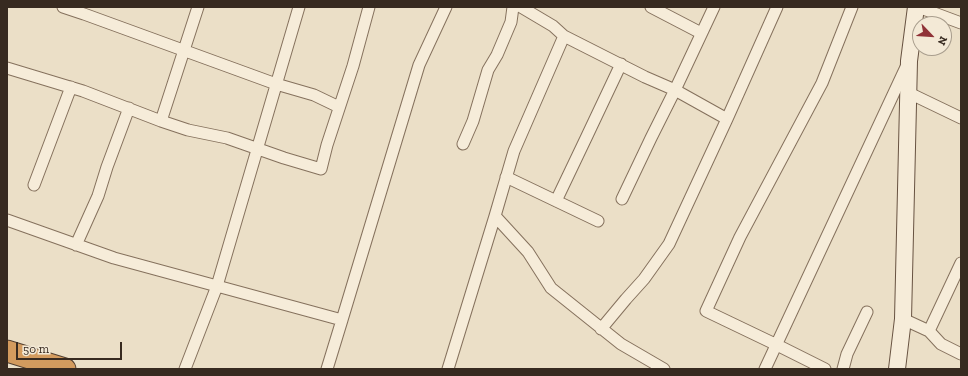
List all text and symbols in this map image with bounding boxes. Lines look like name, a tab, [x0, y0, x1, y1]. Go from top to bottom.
north arrow	[912, 16, 952, 56]
text: N	[935, 34, 950, 47]
scale bar	[18, 334, 124, 360]
text: 50 m	[23, 342, 49, 356]

